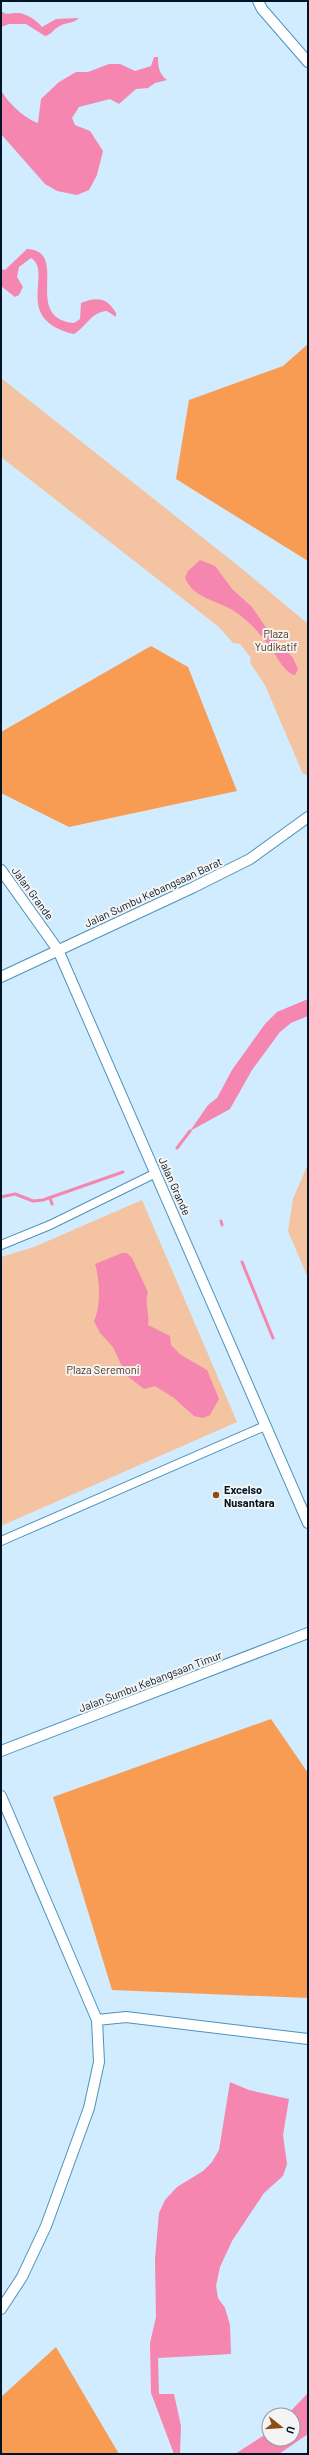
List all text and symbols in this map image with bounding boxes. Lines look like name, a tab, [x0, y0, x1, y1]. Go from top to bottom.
park label: Plaza Yudikatif	[255, 627, 297, 653]
street label: Jalan Sumbu Kebangsaan Barat	[82, 854, 224, 930]
street label: Jalan Grande	[9, 864, 57, 922]
street label: Jalan Grande	[156, 1155, 194, 1217]
park label: Plaza Seremoni	[66, 1363, 140, 1376]
place label: Excelso Nusantara	[224, 1483, 275, 1509]
marker: Excelso Nusantara	[211, 1490, 221, 1500]
street label: Jalan Sumbu Kebangsaan Timur	[77, 1648, 223, 1714]
north arrow	[261, 2407, 301, 2447]
text: U	[284, 2425, 298, 2435]

